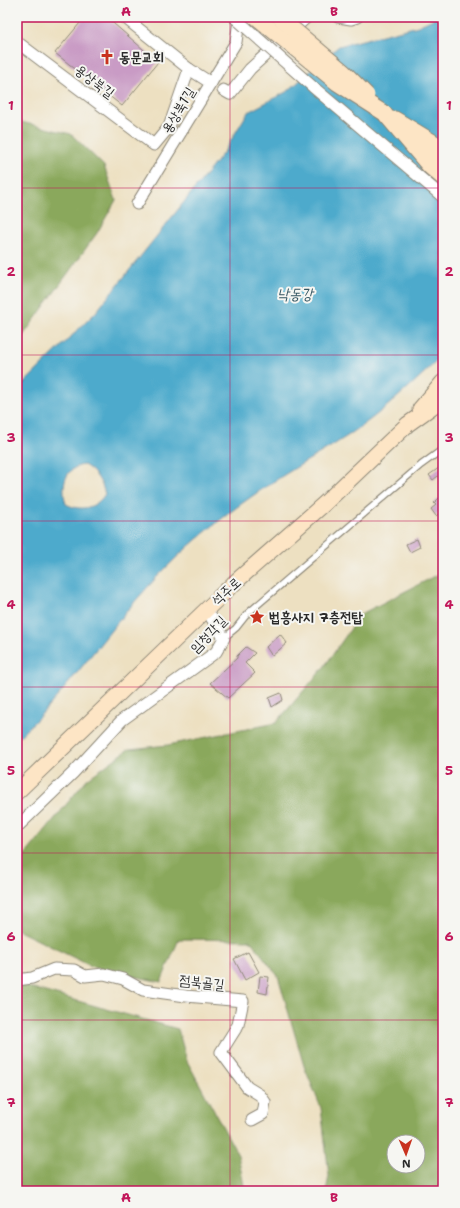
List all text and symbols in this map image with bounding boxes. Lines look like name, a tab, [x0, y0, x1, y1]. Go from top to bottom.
text: A	[121, 3, 131, 20]
text: B	[330, 3, 338, 20]
church icon: 동문교회	[98, 48, 116, 66]
place label: 동문교회	[119, 48, 164, 66]
street label: 용상북길	[72, 60, 119, 102]
street label: 용상북1길	[157, 83, 199, 136]
text: 1	[8, 97, 14, 114]
text: 1	[446, 97, 452, 114]
text: 2	[6, 263, 16, 280]
text: 2	[444, 263, 454, 280]
water label: 낙동강	[277, 284, 315, 304]
text: 3	[6, 429, 16, 446]
text: 3	[444, 429, 454, 446]
street label: 석주로	[207, 573, 245, 609]
text: 4	[6, 596, 16, 613]
text: 4	[444, 596, 454, 613]
place icon: 법흥사지 7층전탑	[248, 608, 266, 626]
place label: 법흥사지 7층전탑	[269, 608, 363, 626]
street label: 임청각길	[186, 611, 231, 656]
text: 5	[7, 762, 15, 779]
text: 5	[445, 762, 453, 779]
text: 6	[6, 928, 16, 945]
text: 6	[444, 928, 454, 945]
street label: 점북골길	[179, 971, 226, 993]
text: 7	[6, 1094, 16, 1111]
text: 7	[444, 1094, 454, 1111]
north arrow	[386, 1134, 426, 1174]
text: N	[401, 1156, 411, 1171]
text: A	[121, 1189, 131, 1206]
text: B	[330, 1189, 338, 1206]

